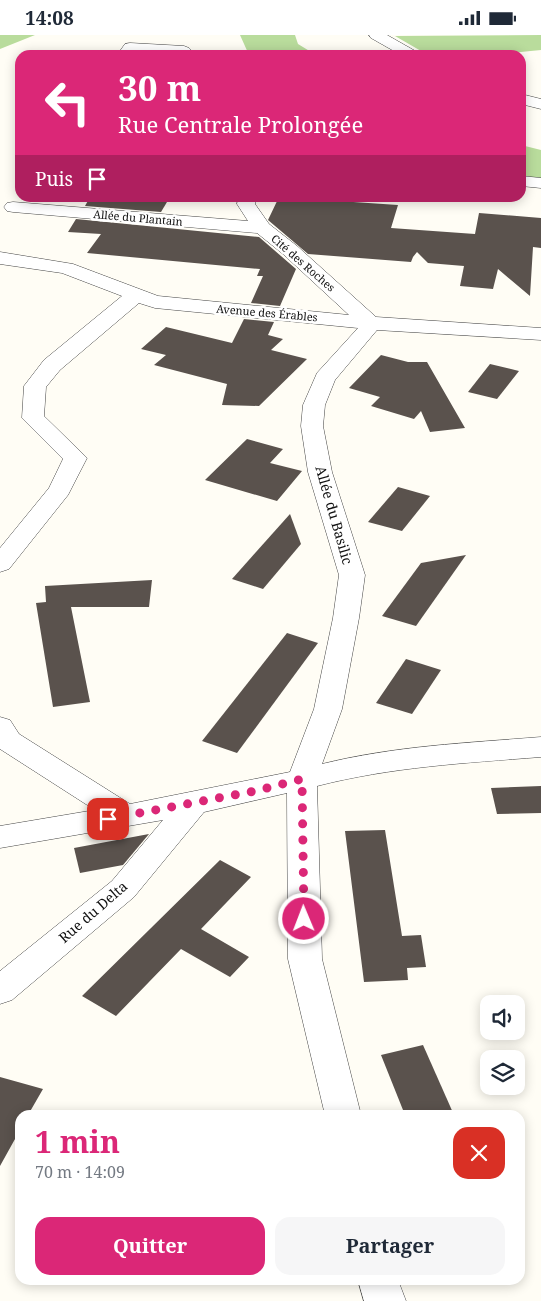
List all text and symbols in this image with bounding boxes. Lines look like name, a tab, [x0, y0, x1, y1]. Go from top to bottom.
text: 14:08	[25, 5, 74, 31]
text: 30 m	[118, 64, 201, 111]
icon: left	[35, 70, 100, 135]
text: Rue Centrale Prolongée	[118, 109, 363, 139]
icon: arrive	[83, 165, 111, 193]
text: Puis	[35, 166, 73, 192]
street label: Allée du Plantain	[93, 206, 183, 229]
street label: Cité des Roches	[268, 231, 339, 295]
street label: Avenue des Érables	[216, 301, 318, 324]
street label: Allée du Basilic	[311, 463, 358, 567]
pin	[87, 798, 129, 840]
icon: arrive	[94, 805, 122, 833]
street label: Rue du Delta	[54, 876, 131, 947]
position arrow	[277, 892, 329, 944]
map controls	[480, 995, 525, 1095]
button: sound	[480, 995, 525, 1040]
button: layers	[480, 1050, 525, 1095]
text: 1 min	[35, 1121, 120, 1162]
button: close	[453, 1127, 505, 1179]
text: 70 m · 14:09	[35, 1161, 125, 1183]
button: Quitter	[35, 1217, 265, 1275]
button: Partager	[275, 1217, 505, 1275]

